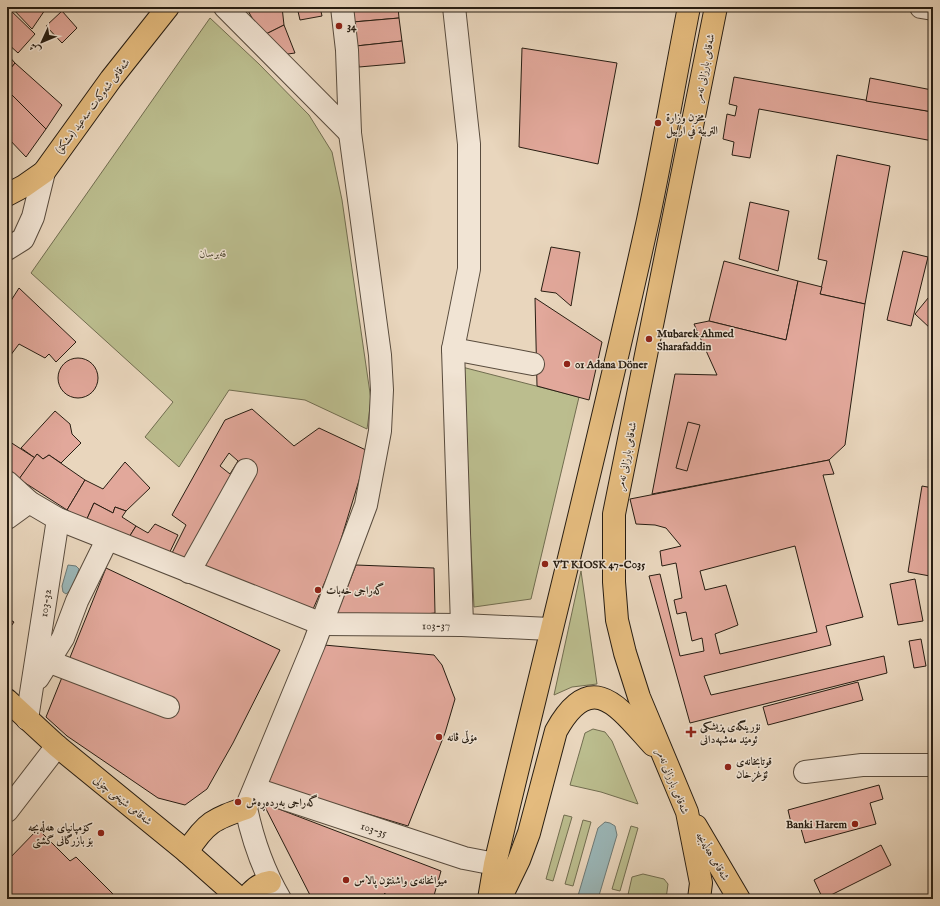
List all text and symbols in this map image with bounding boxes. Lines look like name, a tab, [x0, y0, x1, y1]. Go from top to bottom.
place label: 34	[347, 20, 357, 34]
marker: 34	[334, 21, 344, 31]
north arrow	[22, 22, 62, 62]
street label: شەقامی بارزانی نەمر	[691, 33, 718, 104]
text: ش	[27, 39, 44, 57]
street label: شەقامی شەوکەت سەعید (مشکۆ)	[52, 56, 133, 157]
place label: مخزن وزارة التربية في اربيل	[666, 111, 718, 139]
marker: مخزن وزارة التربية في اربيل	[653, 118, 663, 128]
park label: قەبرسان	[199, 247, 227, 261]
place label: Mubarek Ahmed Sharafaddin	[657, 327, 735, 354]
marker: Mubarek Ahmed Sharafaddin	[644, 334, 654, 344]
place label: 01 Adana Döner	[575, 358, 649, 372]
marker: 01 Adana Döner	[562, 359, 572, 369]
street label: شەقامی بارزانی نەمر	[613, 421, 640, 492]
place label: VT KIOSK 47-C035	[552, 558, 645, 572]
marker: VT KIOSK 47-C035	[540, 559, 550, 569]
place label: گەراجی خەبات	[326, 582, 385, 598]
marker: گەراجی خەبات	[313, 585, 323, 595]
street label: 103-32	[37, 588, 55, 618]
street label: 103-37	[422, 619, 450, 633]
place label: نۆرینگەی پزیشکی ئومێد مەشهەدانی	[699, 719, 760, 747]
marker: نۆرینگەی پزیشکی ئومێد مەشهەدانی	[685, 726, 697, 738]
place label: مۆڵی ڤانە	[447, 730, 477, 745]
marker: مۆڵی ڤانە	[434, 732, 444, 742]
street label: شەقامی بارزانی نەمر	[653, 746, 692, 816]
place label: قوتابخانەی ئۆغزخان	[736, 755, 772, 783]
marker: قوتابخانەی ئۆغزخان	[723, 762, 733, 772]
street label: شەقامی شێخی چۆلی	[90, 773, 155, 829]
place label: گەراجی بەردەڕەش	[246, 794, 318, 812]
marker: گەراجی بەردەڕەش	[233, 797, 243, 807]
place label: Banki Harem	[786, 818, 847, 832]
street label: 103-35	[359, 819, 389, 841]
marker: Banki Harem	[850, 819, 860, 829]
place label: کۆمپانیای هەڵەبجە بۆ بازرگانی گشتی	[28, 821, 93, 849]
marker: کۆمپانیای هەڵەبجە بۆ بازرگانی گشتی	[96, 828, 106, 838]
street label: شەقامی هەڵەبجە	[692, 830, 732, 883]
place label: میوانخانەی واشنتۆن پالاس	[354, 874, 447, 889]
marker: میوانخانەی واشنتۆن پالاس	[341, 875, 351, 885]

